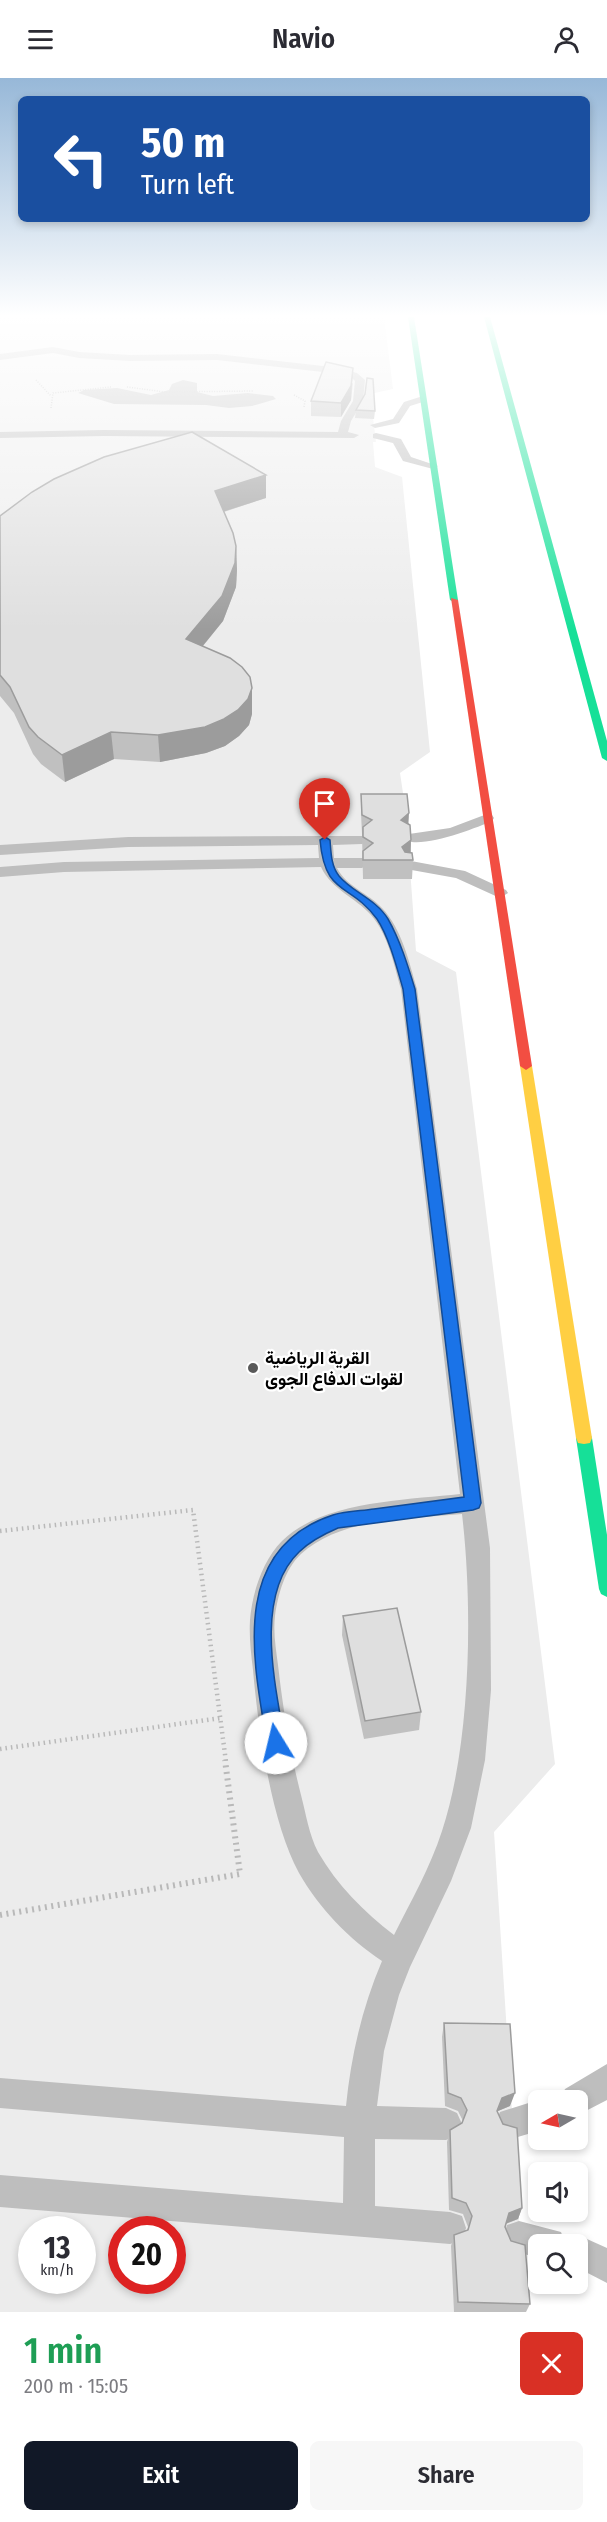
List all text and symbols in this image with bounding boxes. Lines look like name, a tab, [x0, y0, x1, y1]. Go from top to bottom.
icon: menu	[24, 23, 57, 56]
text: Navio	[272, 23, 335, 55]
icon: person	[550, 23, 583, 56]
text: 50 m	[141, 118, 225, 168]
icon: left	[42, 120, 120, 198]
text: Turn left	[141, 169, 234, 201]
pin	[299, 778, 350, 840]
icon: arrive	[308, 787, 341, 820]
place label: القرية الرياضية لقوات الدفاع الجوى	[265, 1347, 403, 1391]
marker: القرية الرياضية لقوات الدفاع الجوى	[246, 1361, 260, 1375]
position arrow	[244, 1711, 308, 1775]
north arrow	[528, 2090, 588, 2150]
map controls	[528, 2090, 588, 2294]
button: sound	[528, 2162, 588, 2222]
speed limit sign: 20	[108, 2216, 186, 2294]
text: 13	[44, 2230, 70, 2266]
button: search	[528, 2234, 588, 2294]
text: km/h	[40, 2261, 74, 2279]
text: 1 min	[24, 2329, 102, 2373]
button: close	[520, 2332, 583, 2395]
text: 200 m · 15:05	[24, 2374, 128, 2398]
button: Exit	[24, 2441, 298, 2510]
button: Share	[310, 2441, 583, 2510]

